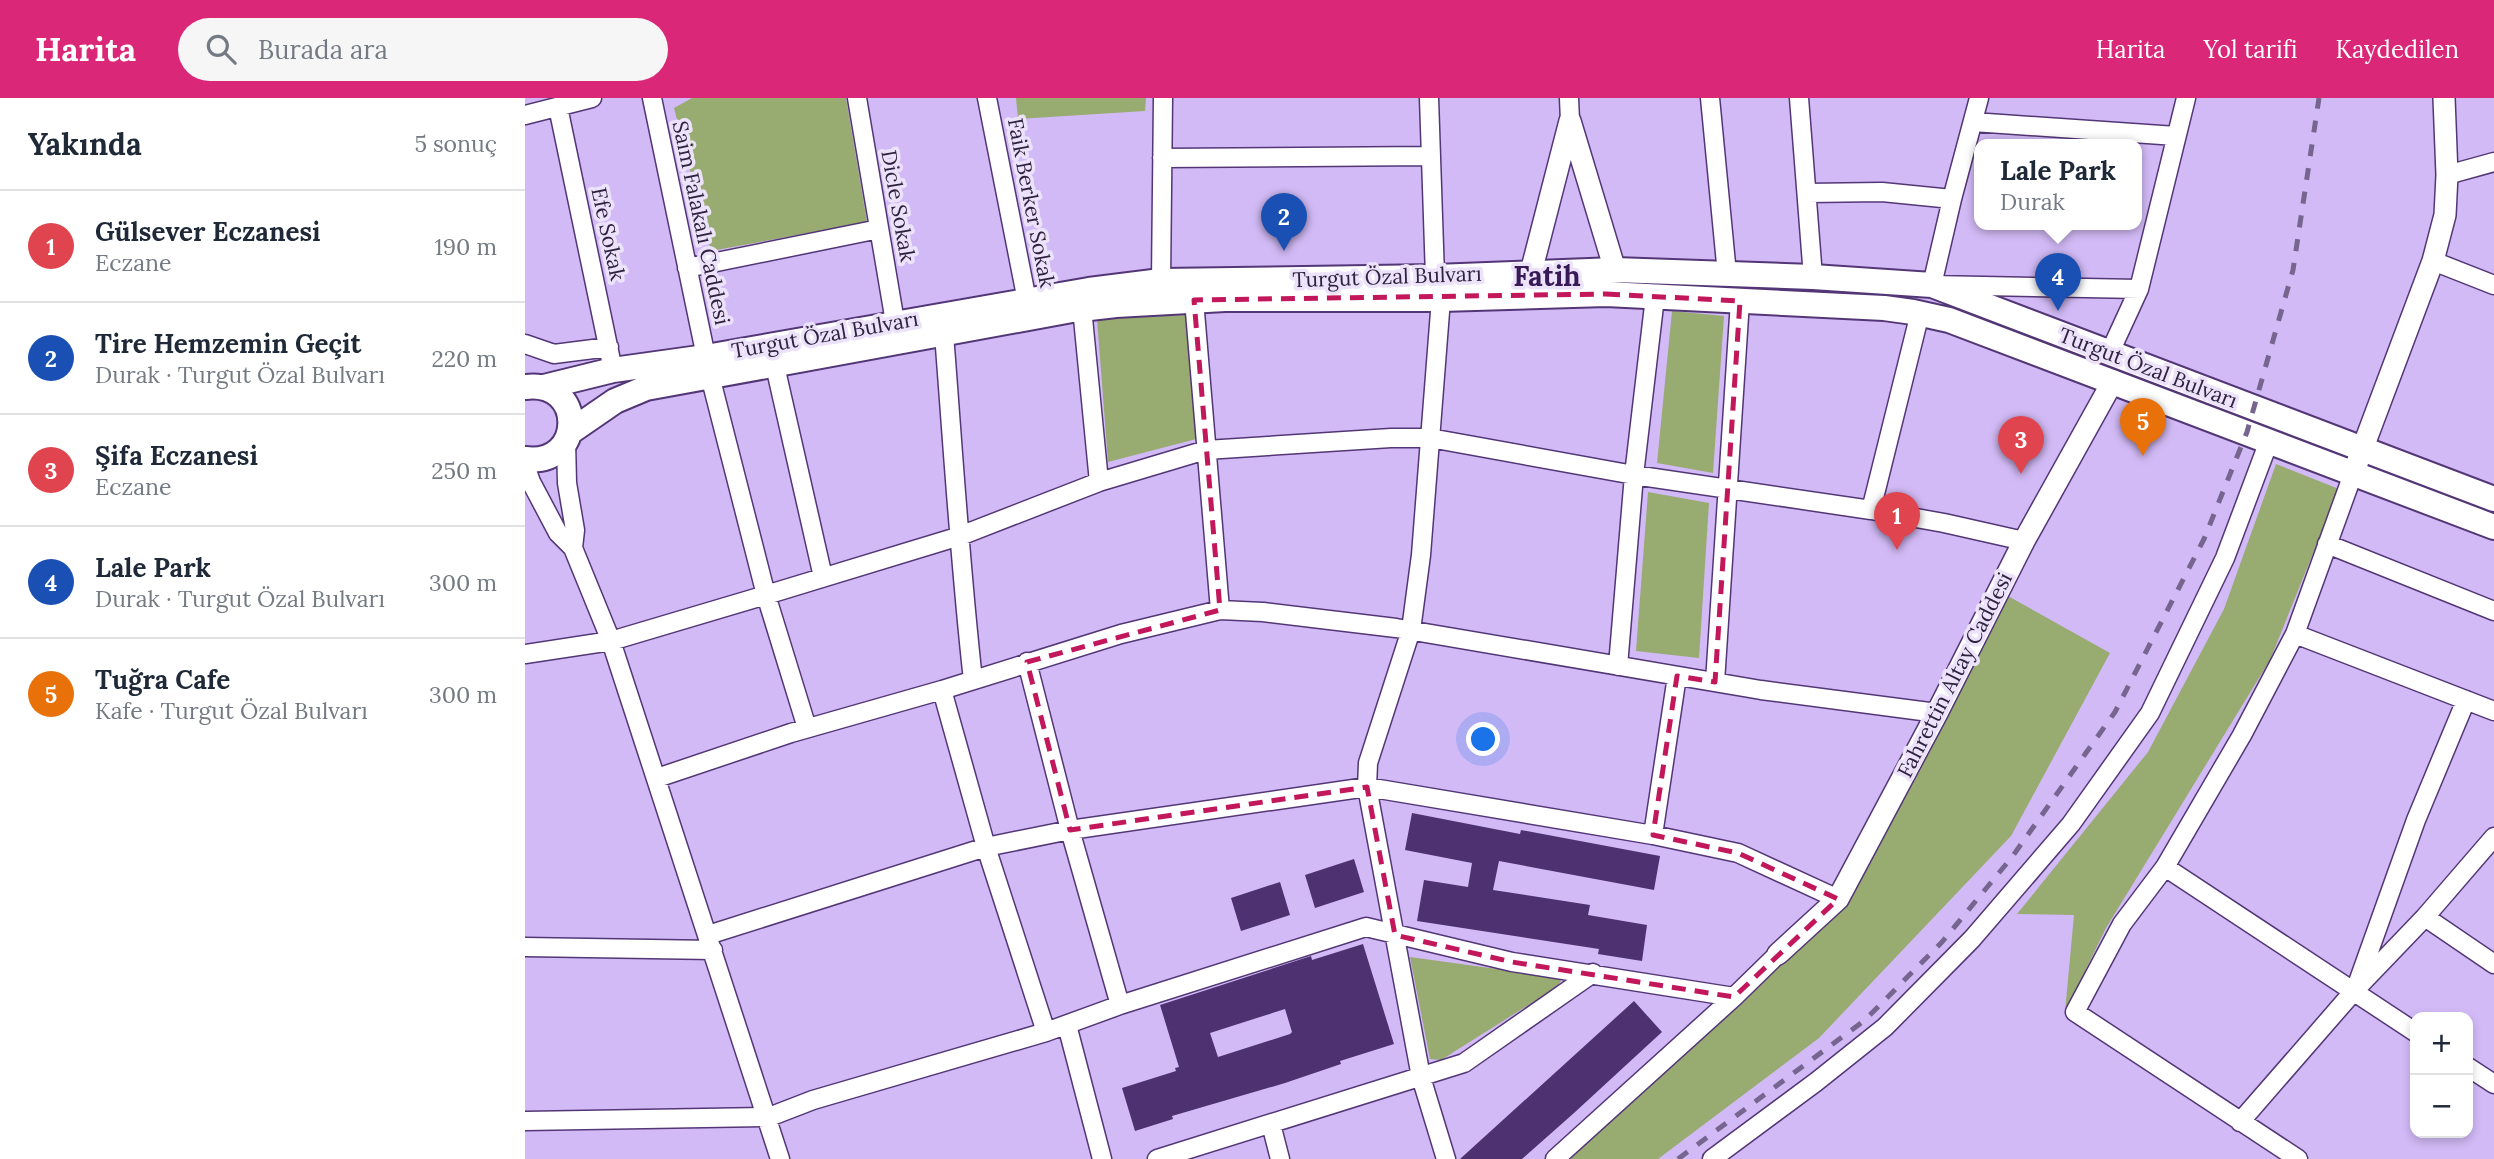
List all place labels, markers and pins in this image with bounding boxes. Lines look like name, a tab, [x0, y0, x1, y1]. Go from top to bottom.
pin: 2	[1261, 193, 1307, 251]
pin: 4	[2035, 253, 2081, 311]
pin: 5	[2120, 398, 2166, 456]
pin: 3	[1998, 416, 2044, 474]
pin: 1	[1874, 492, 1920, 550]

